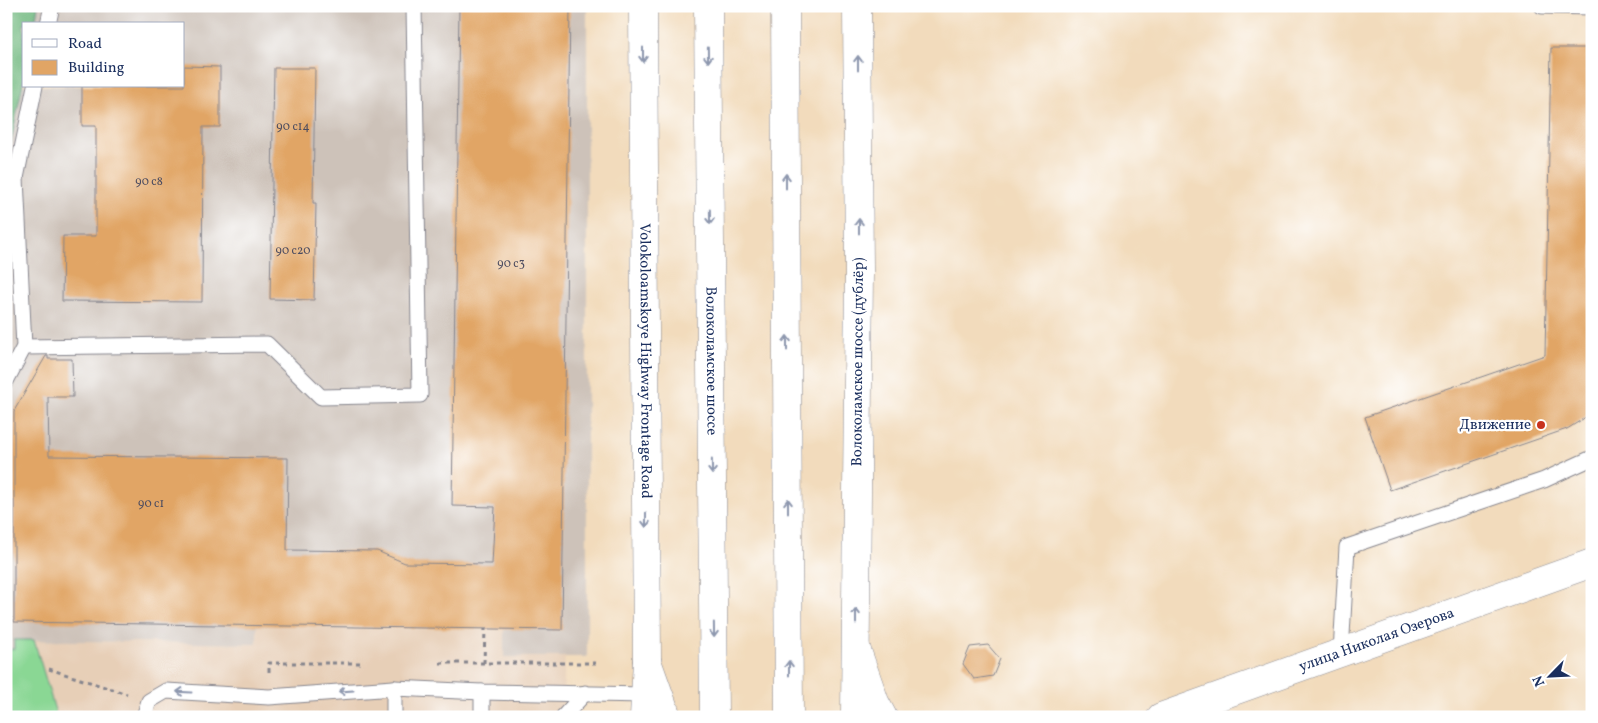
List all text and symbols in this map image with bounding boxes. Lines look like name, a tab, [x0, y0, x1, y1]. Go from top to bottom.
legend	[22, 22, 185, 88]
text: Road	[68, 34, 102, 55]
one-way arrow	[638, 46, 648, 63]
one-way arrow	[704, 47, 713, 63]
one-way arrow	[853, 55, 863, 72]
text: Building	[68, 58, 125, 79]
house number: 90 с14	[276, 119, 310, 135]
one-way arrow	[781, 173, 791, 189]
house number: 90 с8	[135, 174, 163, 190]
one-way arrow	[705, 209, 715, 225]
one-way arrow	[854, 218, 863, 234]
street label: Volokoloamskoye Highway Frontage Road	[634, 223, 657, 499]
house number: 90 с20	[276, 243, 310, 259]
house number: 90 с3	[497, 256, 525, 272]
street label: Волоколамское шоссе (дублёр)	[847, 257, 870, 467]
street label: Волоколамское шоссе	[700, 286, 722, 436]
one-way arrow	[782, 335, 792, 352]
place label: Движение	[1459, 415, 1531, 436]
marker: Движение	[1535, 419, 1547, 431]
one-way arrow	[707, 459, 717, 475]
house number: 90 с1	[138, 496, 164, 512]
one-way arrow	[783, 498, 793, 514]
one-way arrow	[641, 512, 651, 528]
street label: улица Николая Озерова	[1296, 602, 1457, 677]
one-way arrow	[851, 608, 861, 624]
one-way arrow	[709, 622, 719, 638]
north arrow	[1526, 650, 1576, 700]
one-way arrow	[784, 660, 794, 676]
text: N	[1529, 672, 1550, 689]
one-way arrow	[338, 687, 354, 696]
one-way arrow	[176, 688, 192, 697]

